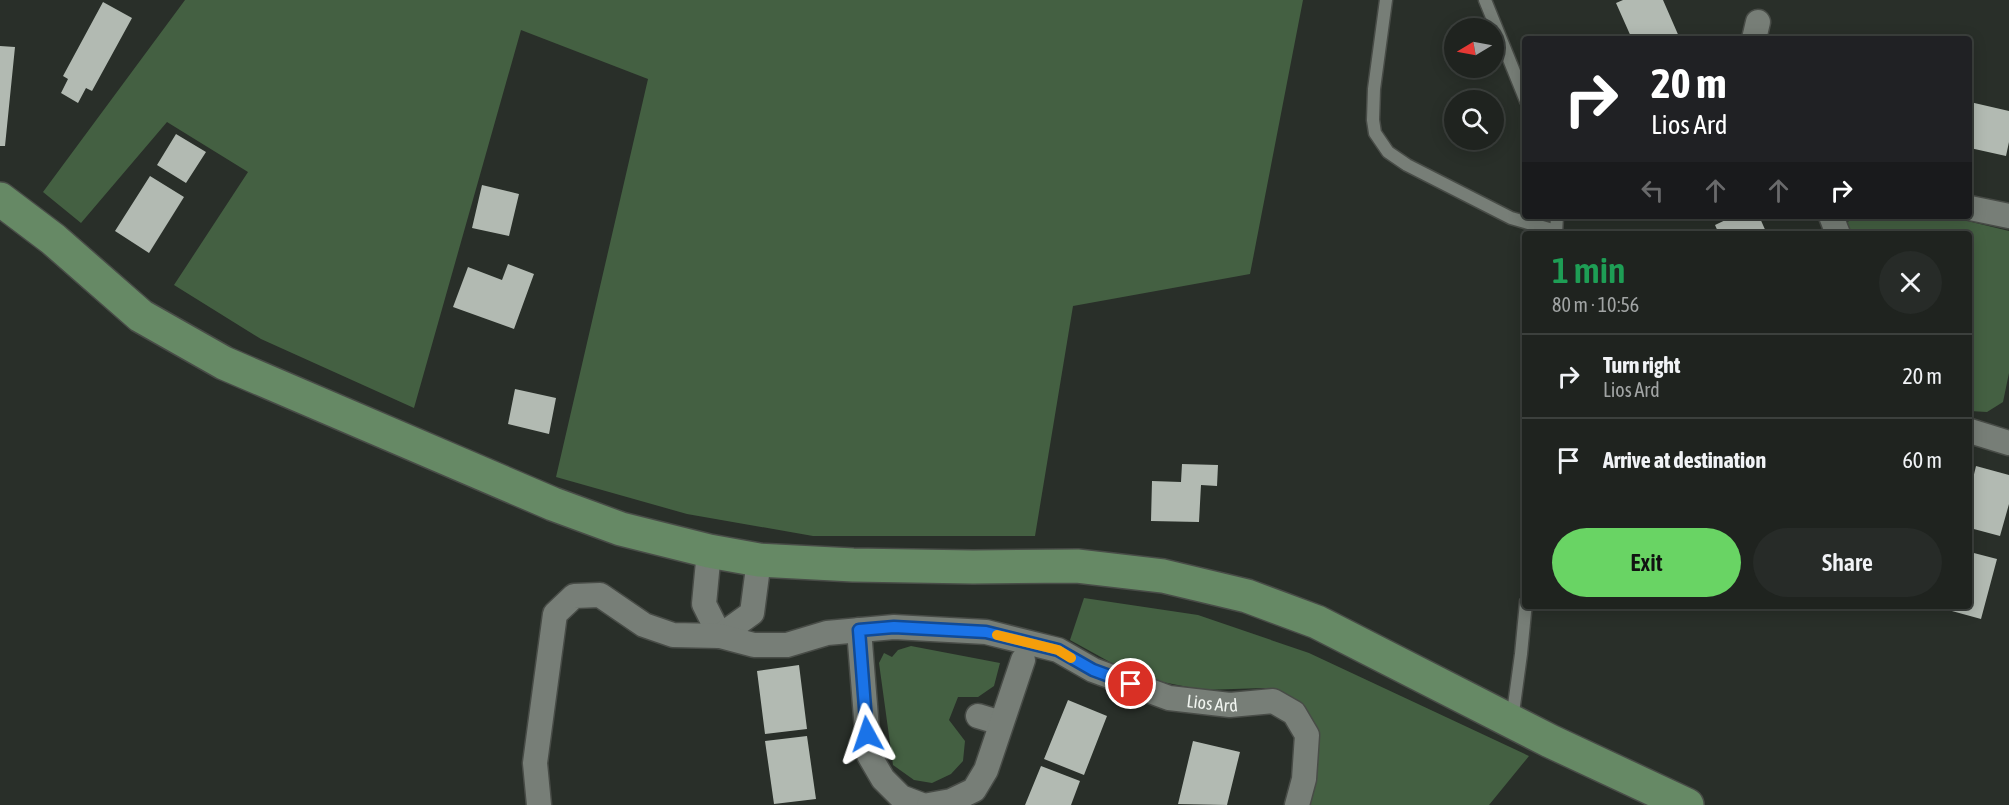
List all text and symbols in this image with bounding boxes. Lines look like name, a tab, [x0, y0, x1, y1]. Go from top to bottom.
north arrow	[1444, 18, 1504, 78]
map controls	[1444, 18, 1504, 150]
text: 20 m	[1651, 59, 1726, 107]
icon: right	[1552, 60, 1630, 138]
button: search	[1444, 90, 1504, 150]
text: Lios Ard	[1651, 109, 1728, 140]
icon: left	[1636, 174, 1669, 207]
icon: ahead	[1699, 174, 1732, 207]
icon: ahead	[1762, 174, 1795, 207]
icon: right	[1825, 174, 1858, 207]
text: 1 min	[1552, 249, 1626, 291]
button: close	[1879, 251, 1942, 314]
text: 80 m · 10:56	[1552, 293, 1639, 316]
text: Turn right	[1603, 352, 1680, 378]
icon: right	[1552, 360, 1585, 393]
text: 20 m	[1902, 363, 1942, 389]
text: Lios Ard	[1603, 378, 1660, 401]
icon: arrive	[1552, 444, 1585, 477]
text: Arrive at destination	[1603, 447, 1766, 473]
text: 60 m	[1902, 447, 1942, 473]
button: Exit	[1552, 528, 1741, 597]
button: Share	[1753, 528, 1942, 597]
pin	[1105, 658, 1156, 709]
icon: arrive	[1114, 667, 1147, 700]
street label: Lios Ard	[1186, 690, 1239, 716]
position arrow	[835, 702, 899, 766]

